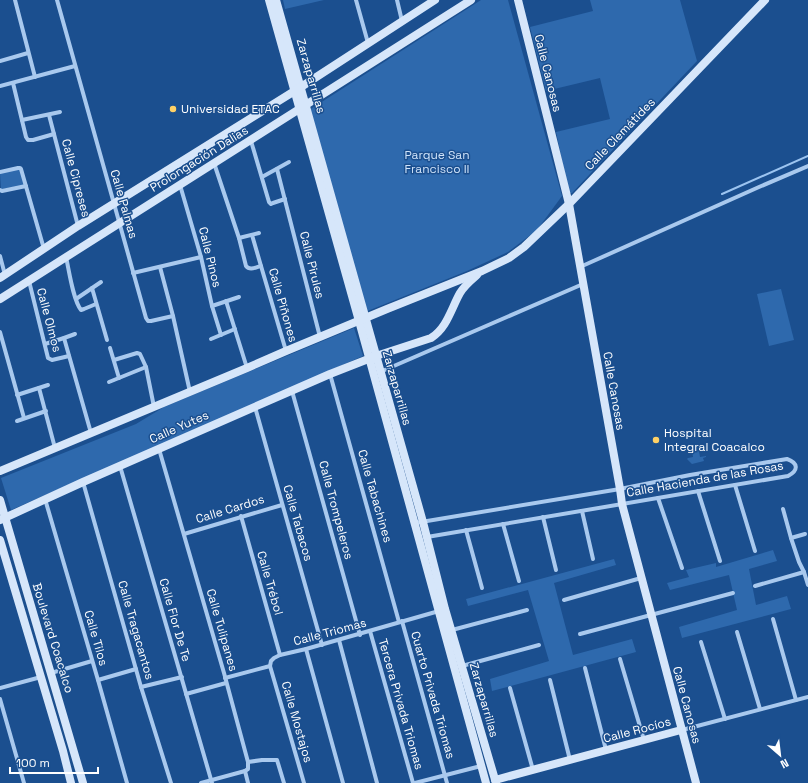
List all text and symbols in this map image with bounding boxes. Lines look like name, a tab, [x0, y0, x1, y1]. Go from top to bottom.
street label: Calle Canosas	[531, 32, 565, 114]
street label: Zarzaparrillas	[293, 37, 329, 115]
street label: Calle Clemátides	[581, 94, 659, 174]
place label: Universidad ETAC	[181, 101, 280, 117]
marker: Universidad ETAC	[168, 104, 178, 114]
street label: Prolongación Dalias	[147, 122, 251, 196]
street label: Calle Cipreses	[58, 137, 94, 219]
park label: Parque San Francisco II	[404, 147, 470, 177]
street label: Calle Palmas	[107, 168, 141, 240]
street label: Calle Pinos	[195, 225, 225, 289]
street label: Calle Pirules	[296, 230, 328, 300]
street label: Calle Piñones	[265, 266, 301, 344]
street label: Calle Olmos	[33, 286, 65, 354]
street label: Zarzaparrillas	[379, 349, 415, 427]
street label: Calle Canosas	[599, 350, 629, 432]
street label: Calle Yutes	[147, 407, 211, 447]
place label: Hospital Integral Coacalco	[664, 425, 765, 455]
marker: Hospital Integral Coacalco	[651, 435, 661, 445]
street label: Calle Tabachines	[354, 448, 396, 544]
street label: Calle Hacienda de las Rosas	[625, 457, 785, 501]
street label: Calle Trompeleros	[315, 459, 357, 561]
street label: Calle Tabacos	[279, 483, 317, 563]
street label: Calle Cardos	[194, 491, 266, 527]
street label: Calle Trébol	[253, 549, 287, 617]
street label: Calle Flor De Te	[155, 576, 195, 664]
street label: Calle Tragacantos	[114, 579, 158, 681]
street label: Boulevard Coacalco	[29, 581, 77, 695]
street label: Calle Tulipanes	[203, 587, 241, 673]
street label: Calle Tilos	[80, 608, 112, 668]
street label: Calle Triomas	[292, 615, 368, 649]
street label: Cuarto Privada Triomas	[407, 629, 459, 761]
street label: Tercera Privada Triomas	[375, 637, 427, 771]
street label: Zarzaparrillas	[466, 661, 502, 739]
street label: Calle Canosas	[669, 665, 705, 745]
street label: Calle Mostajos	[278, 680, 316, 764]
street label: Calle Rocíos	[601, 713, 673, 747]
north arrow	[760, 735, 800, 775]
scale bar	[10, 749, 98, 775]
text: 100 m	[16, 755, 50, 771]
text: N	[778, 756, 791, 772]

